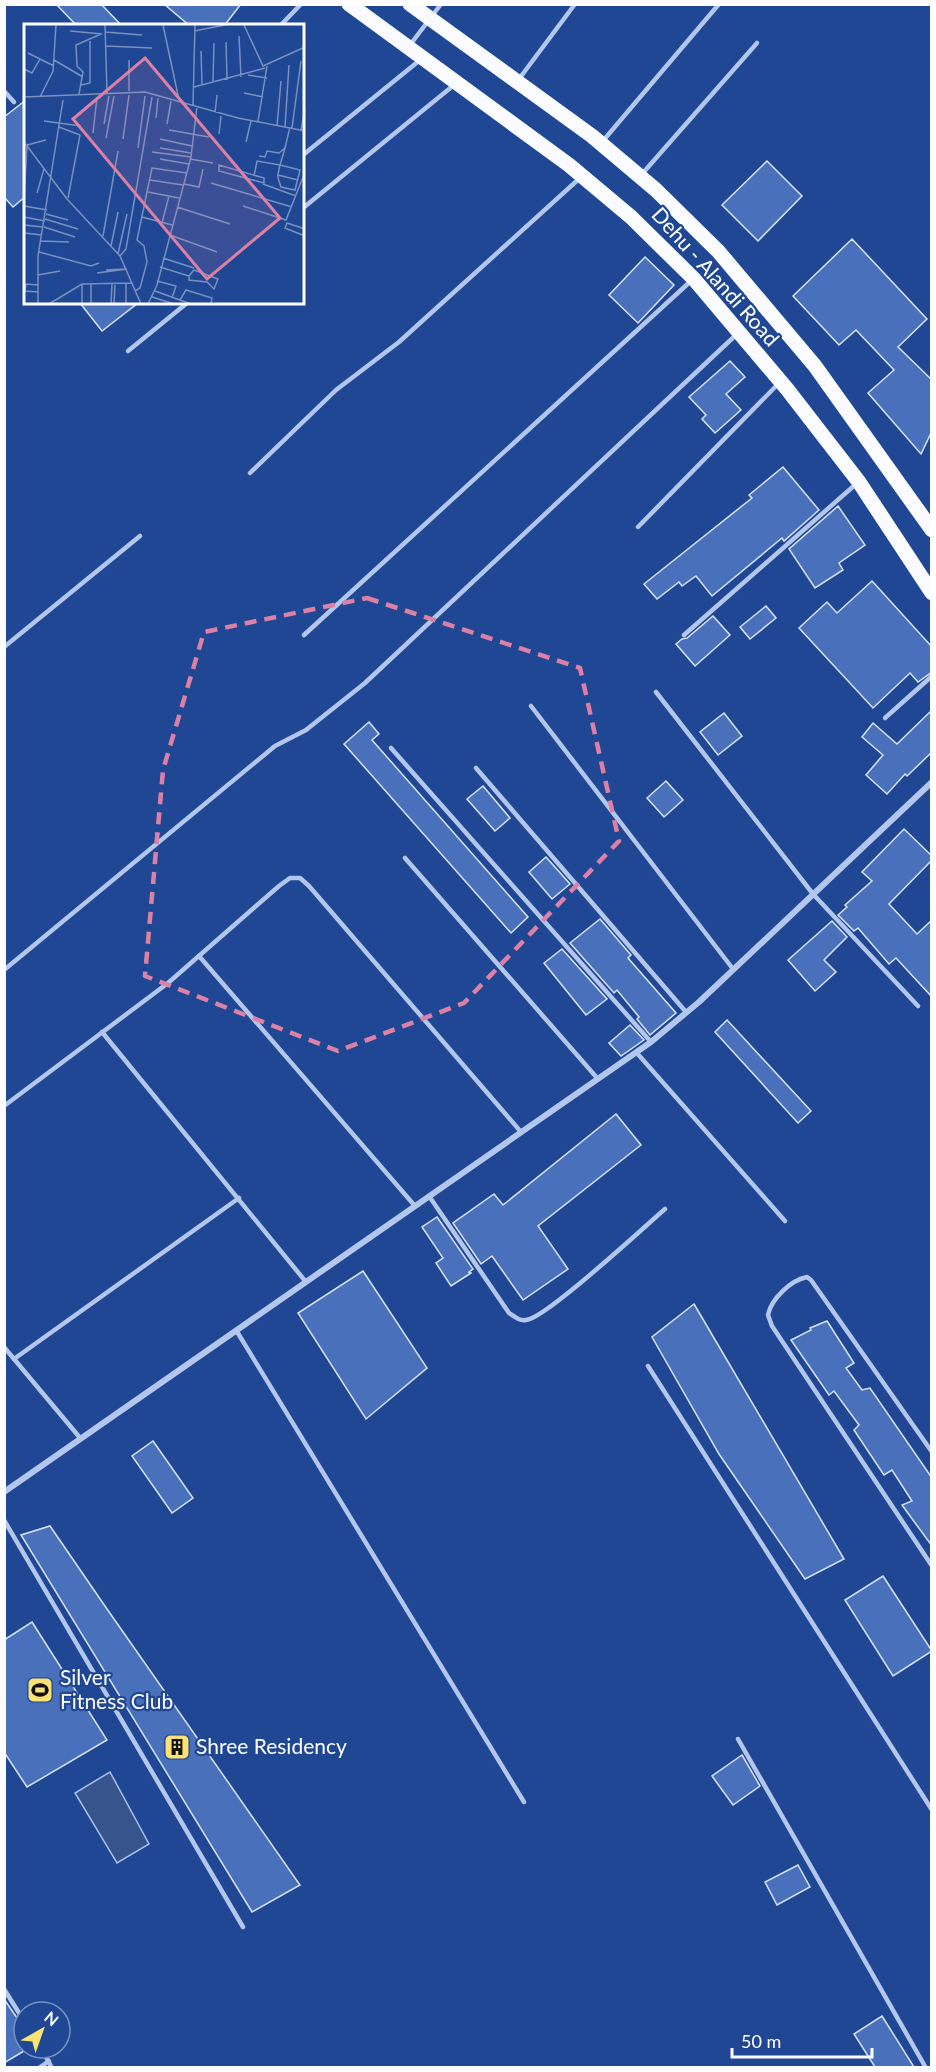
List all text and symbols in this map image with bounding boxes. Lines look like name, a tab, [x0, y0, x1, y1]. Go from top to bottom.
inset map	[24, 24, 304, 304]
street label: Dehu - Alandi Road	[647, 201, 785, 351]
place label: Silver Fitness Club	[60, 1664, 173, 1713]
sports icon: Silver Fitness Club	[25, 1675, 55, 1705]
building icon: Shree Residency	[162, 1732, 192, 1762]
place label: Shree Residency	[196, 1733, 347, 1758]
north arrow	[12, 2000, 72, 2060]
text: N	[41, 2007, 63, 2029]
scale bar	[732, 2021, 872, 2059]
text: 50 m	[741, 2030, 781, 2052]

